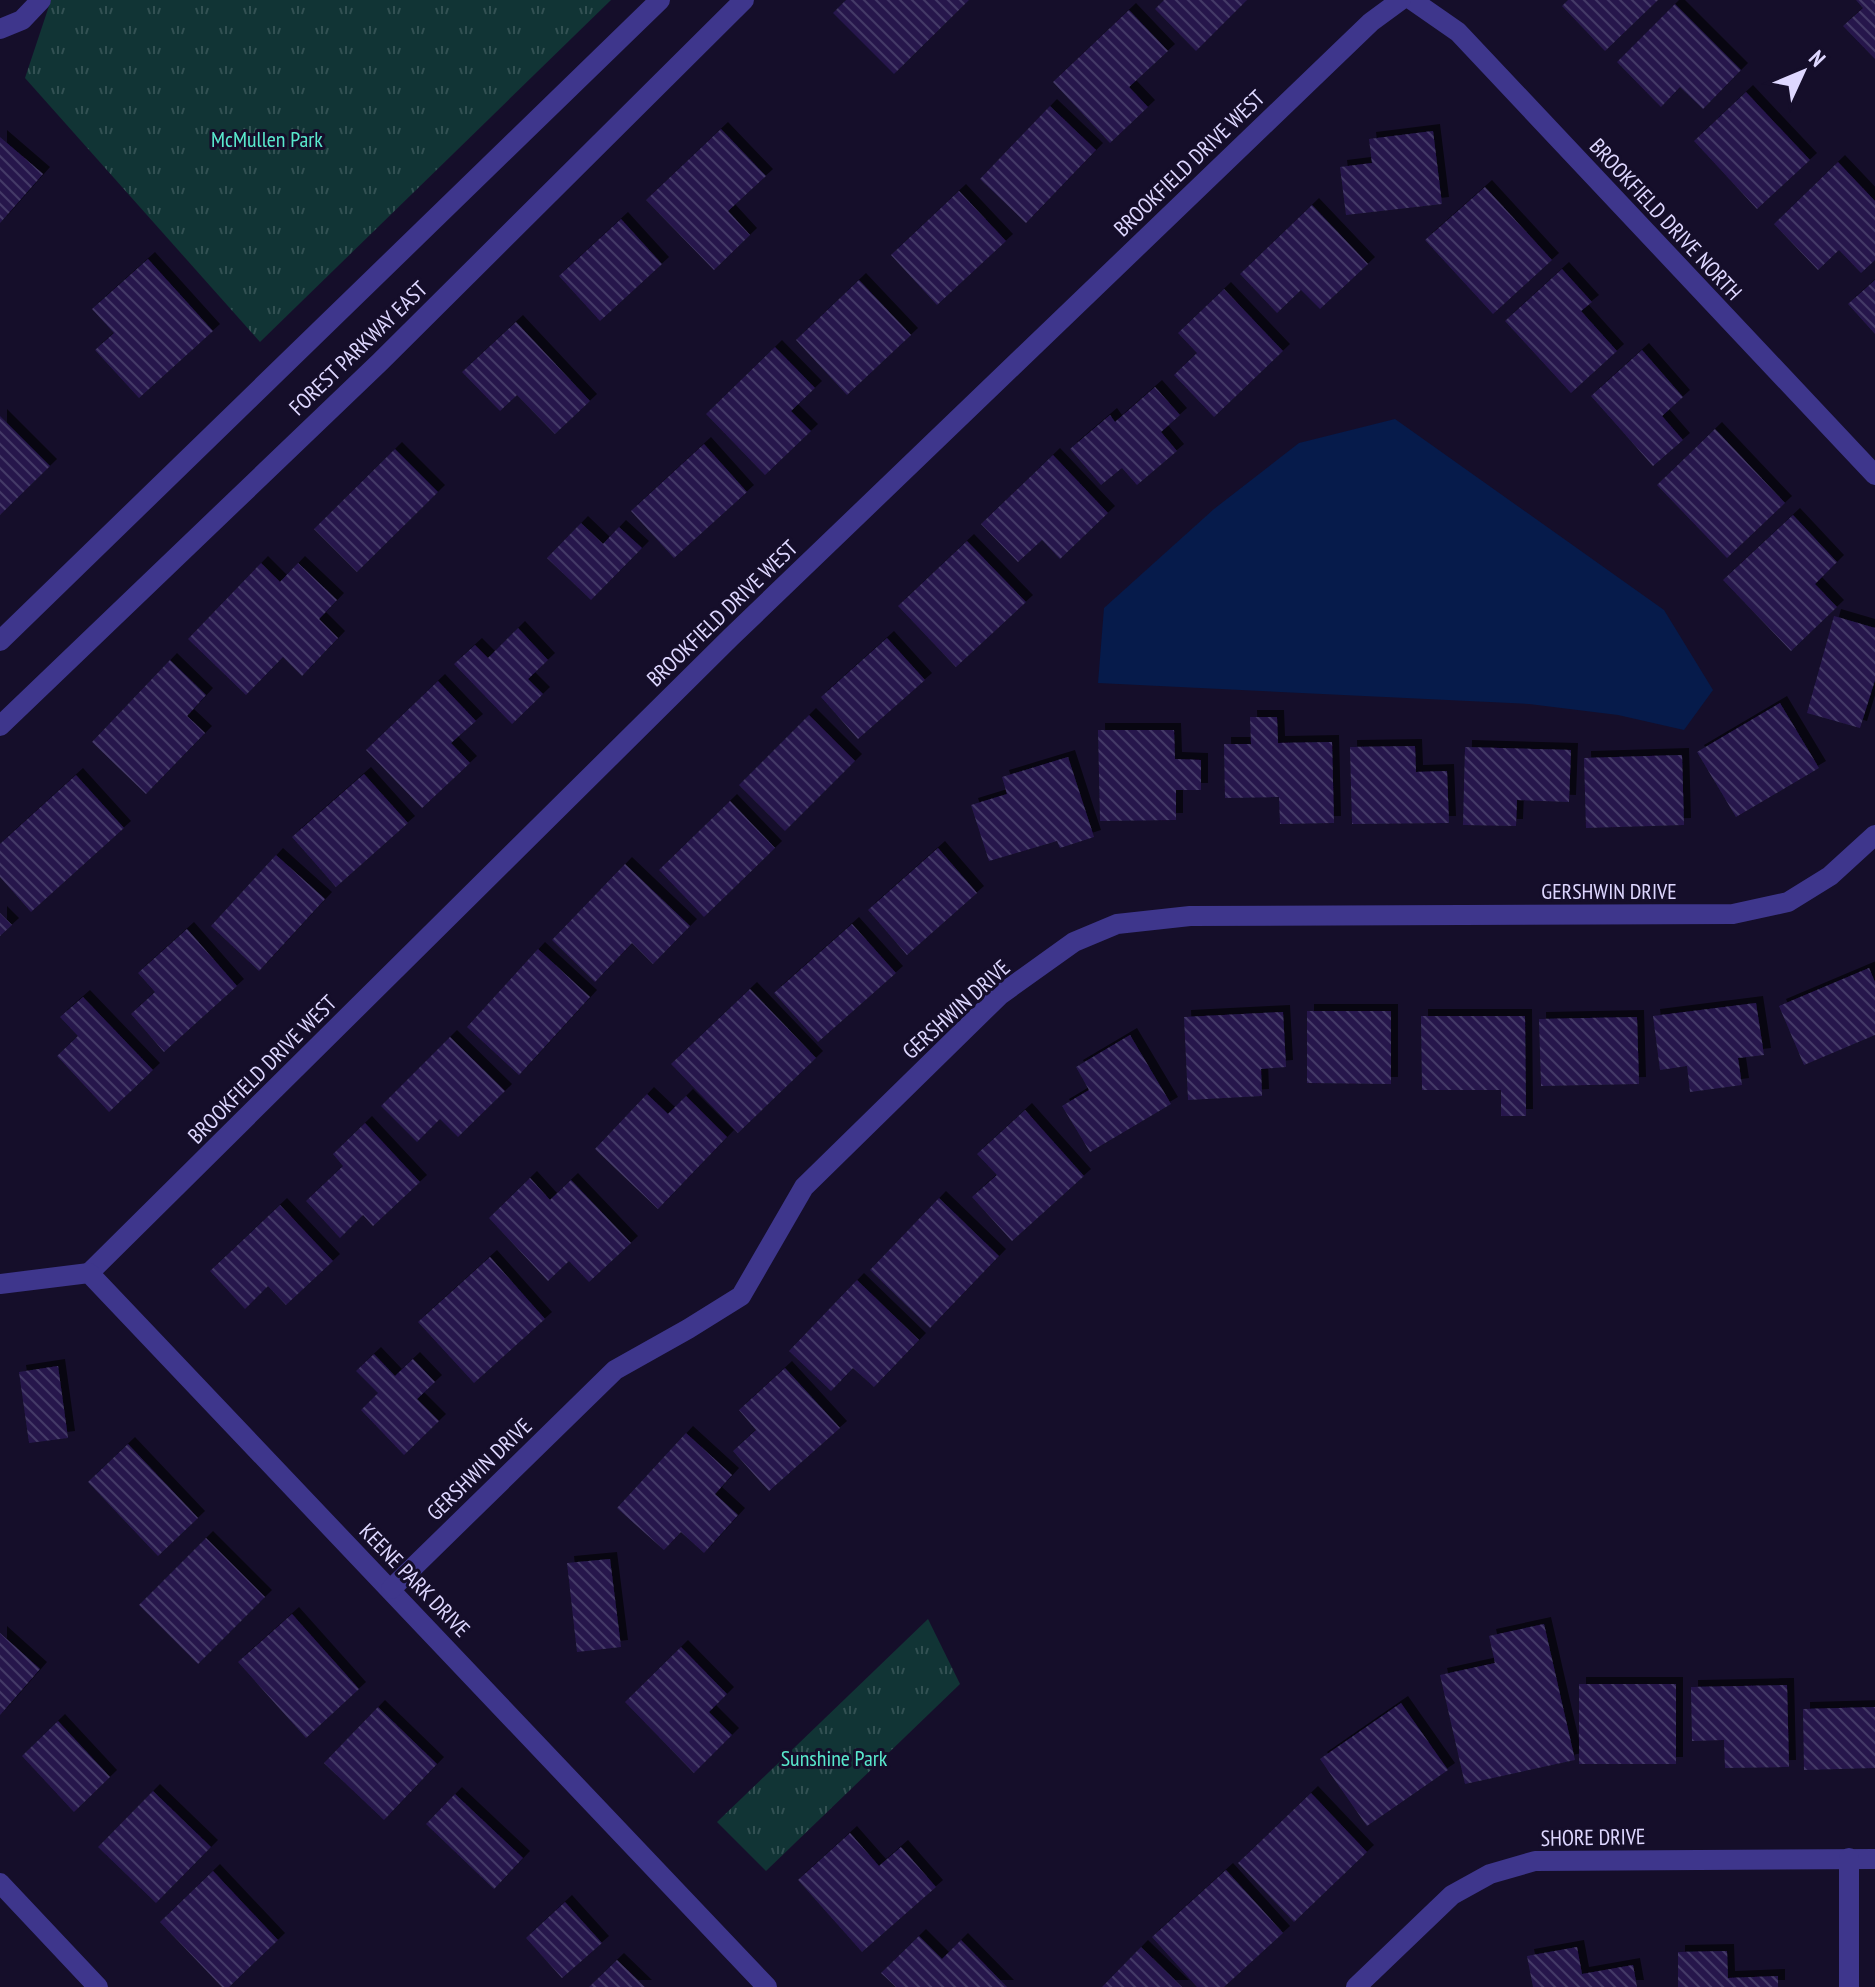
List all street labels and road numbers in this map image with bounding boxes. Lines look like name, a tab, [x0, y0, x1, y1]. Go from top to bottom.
street label: BROOKFIELD DRIVE WEST	[1108, 84, 1270, 242]
street label: BROOKFIELD DRIVE NORTH	[1584, 132, 1748, 306]
street label: FOREST PARKWAY EAST	[283, 275, 433, 421]
street label: BROOKFIELD DRIVE WEST	[641, 534, 803, 692]
street label: GERSHWIN DRIVE	[1541, 877, 1677, 905]
street label: GERSHWIN DRIVE	[896, 953, 1016, 1065]
street label: BROOKFIELD DRIVE WEST	[182, 989, 342, 1149]
street label: GERSHWIN DRIVE	[421, 1412, 537, 1526]
street label: KEENE PARK DRIVE	[354, 1517, 476, 1643]
street label: SHORE DRIVE	[1540, 1822, 1646, 1852]

